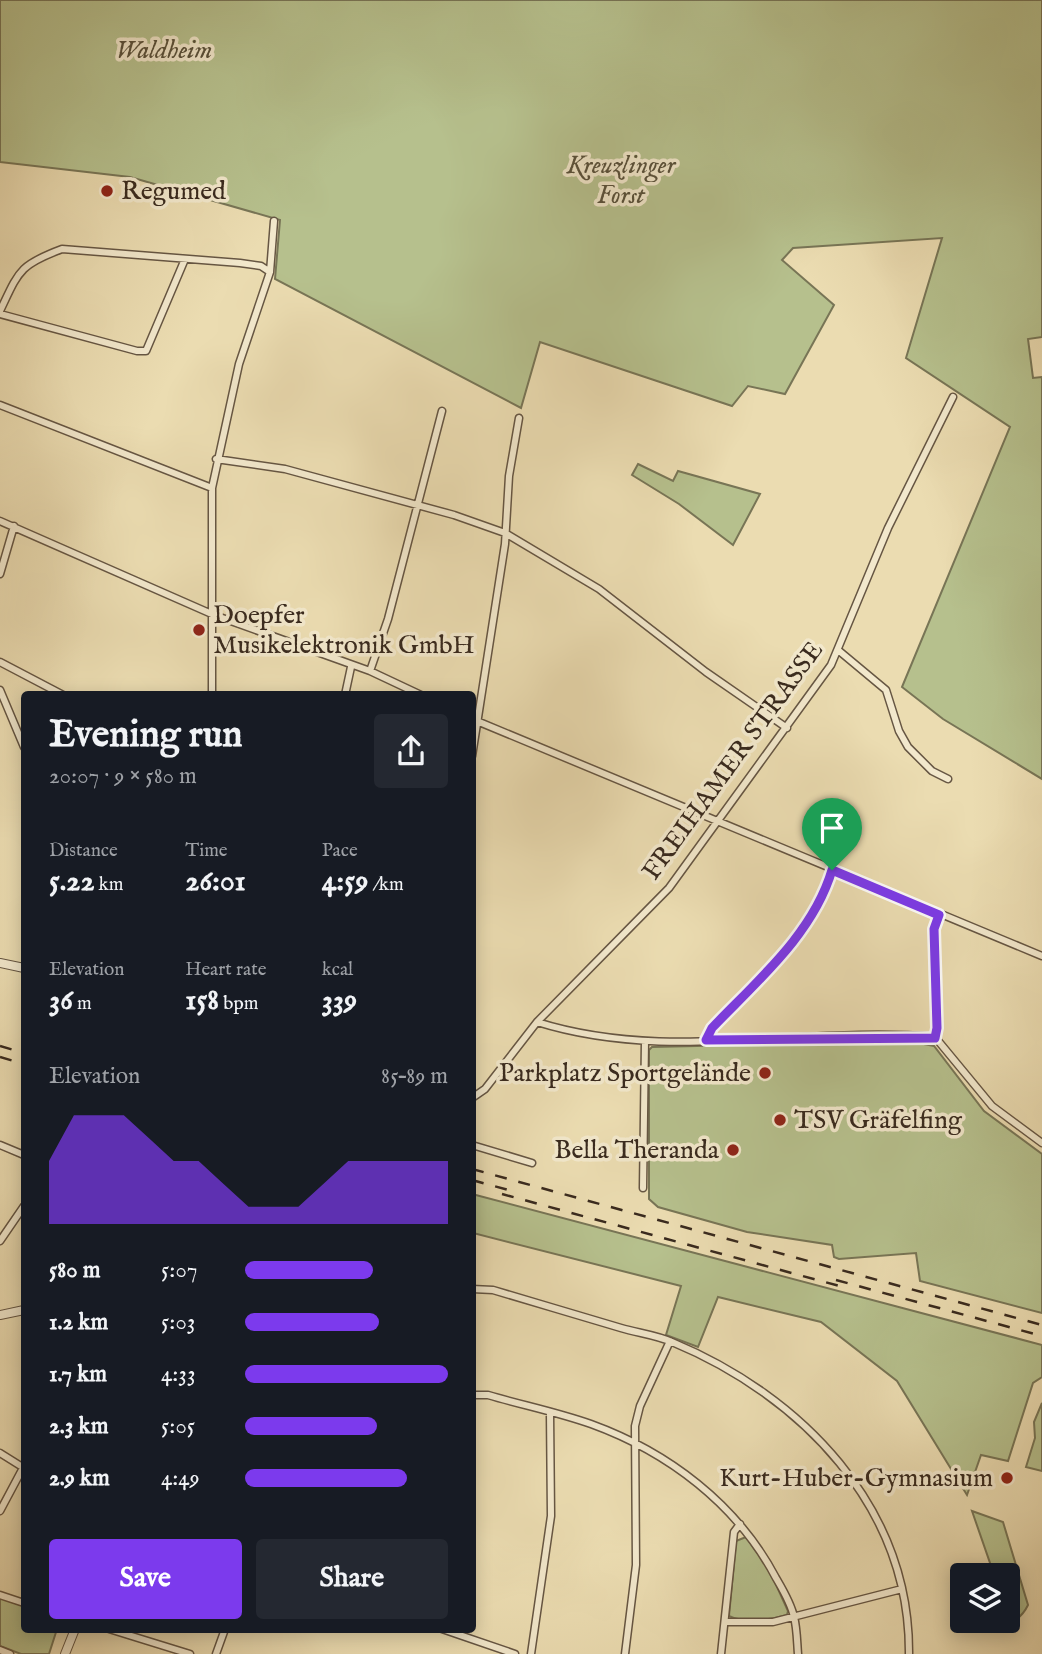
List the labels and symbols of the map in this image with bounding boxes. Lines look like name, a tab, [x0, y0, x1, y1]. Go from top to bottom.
park label: Waldheim	[116, 34, 212, 67]
park label: Kreuzlinger Forst	[566, 149, 677, 212]
place label: Regumed	[121, 175, 226, 208]
marker: Regumed	[99, 183, 115, 199]
place label: Doepfer Musikelektronik GmbH	[213, 599, 475, 662]
marker: Doepfer Musikelektronik GmbH	[191, 622, 207, 638]
street label: FREIHAMER STRASSE	[635, 635, 831, 887]
pin	[802, 798, 862, 870]
place label: Parkplatz Sportgelände	[499, 1057, 751, 1090]
marker: Parkplatz Sportgelände	[757, 1065, 773, 1081]
place label: TSV Gräfelfing	[794, 1104, 963, 1137]
marker: TSV Gräfelfing	[772, 1112, 788, 1128]
place label: Bella Theranda	[554, 1134, 720, 1167]
marker: Bella Theranda	[725, 1142, 741, 1158]
place label: Kurt-Huber-Gymnasium	[719, 1462, 993, 1495]
marker: Kurt-Huber-Gymnasium	[999, 1470, 1015, 1486]

